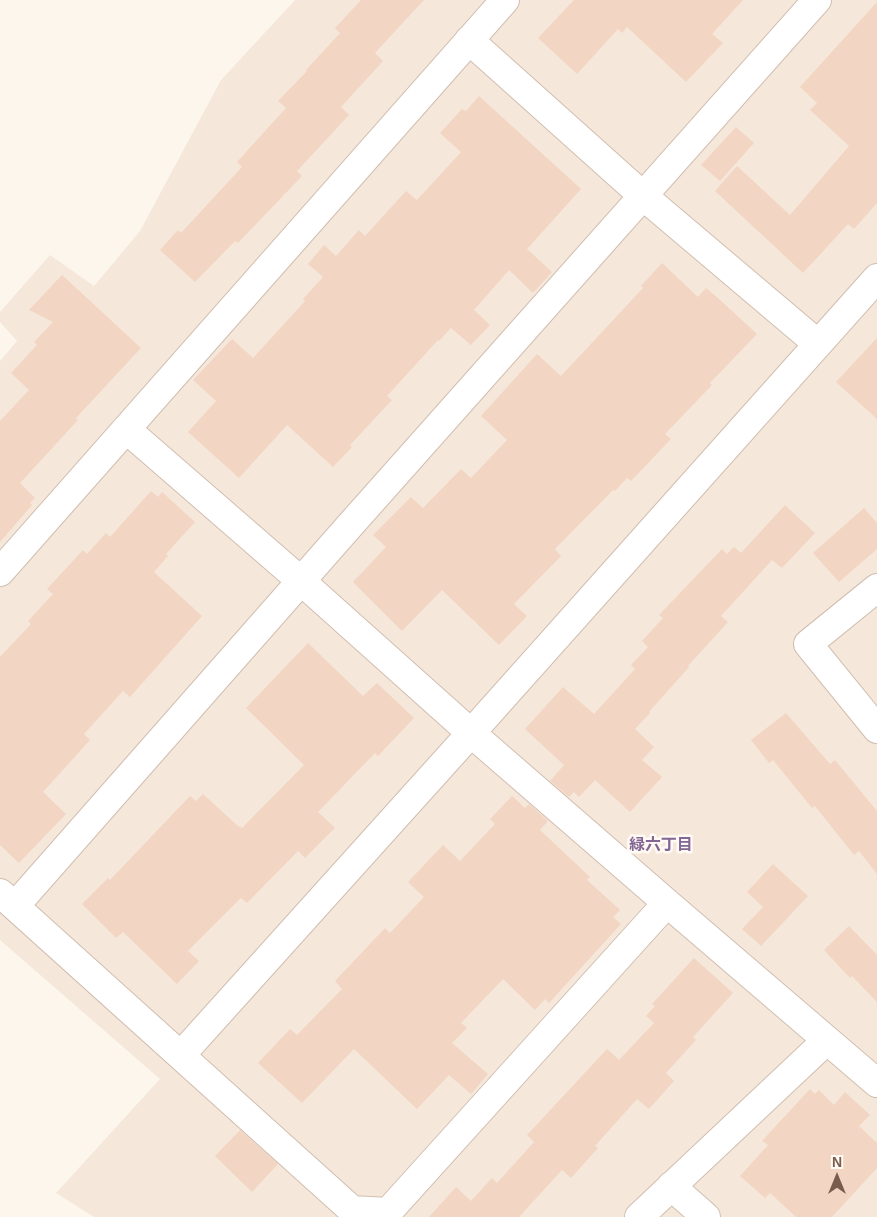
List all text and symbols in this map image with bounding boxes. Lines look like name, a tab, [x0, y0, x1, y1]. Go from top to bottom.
district label: 緑六丁目	[629, 836, 693, 856]
north arrow	[812, 1152, 862, 1202]
text: N	[832, 1154, 842, 1170]

